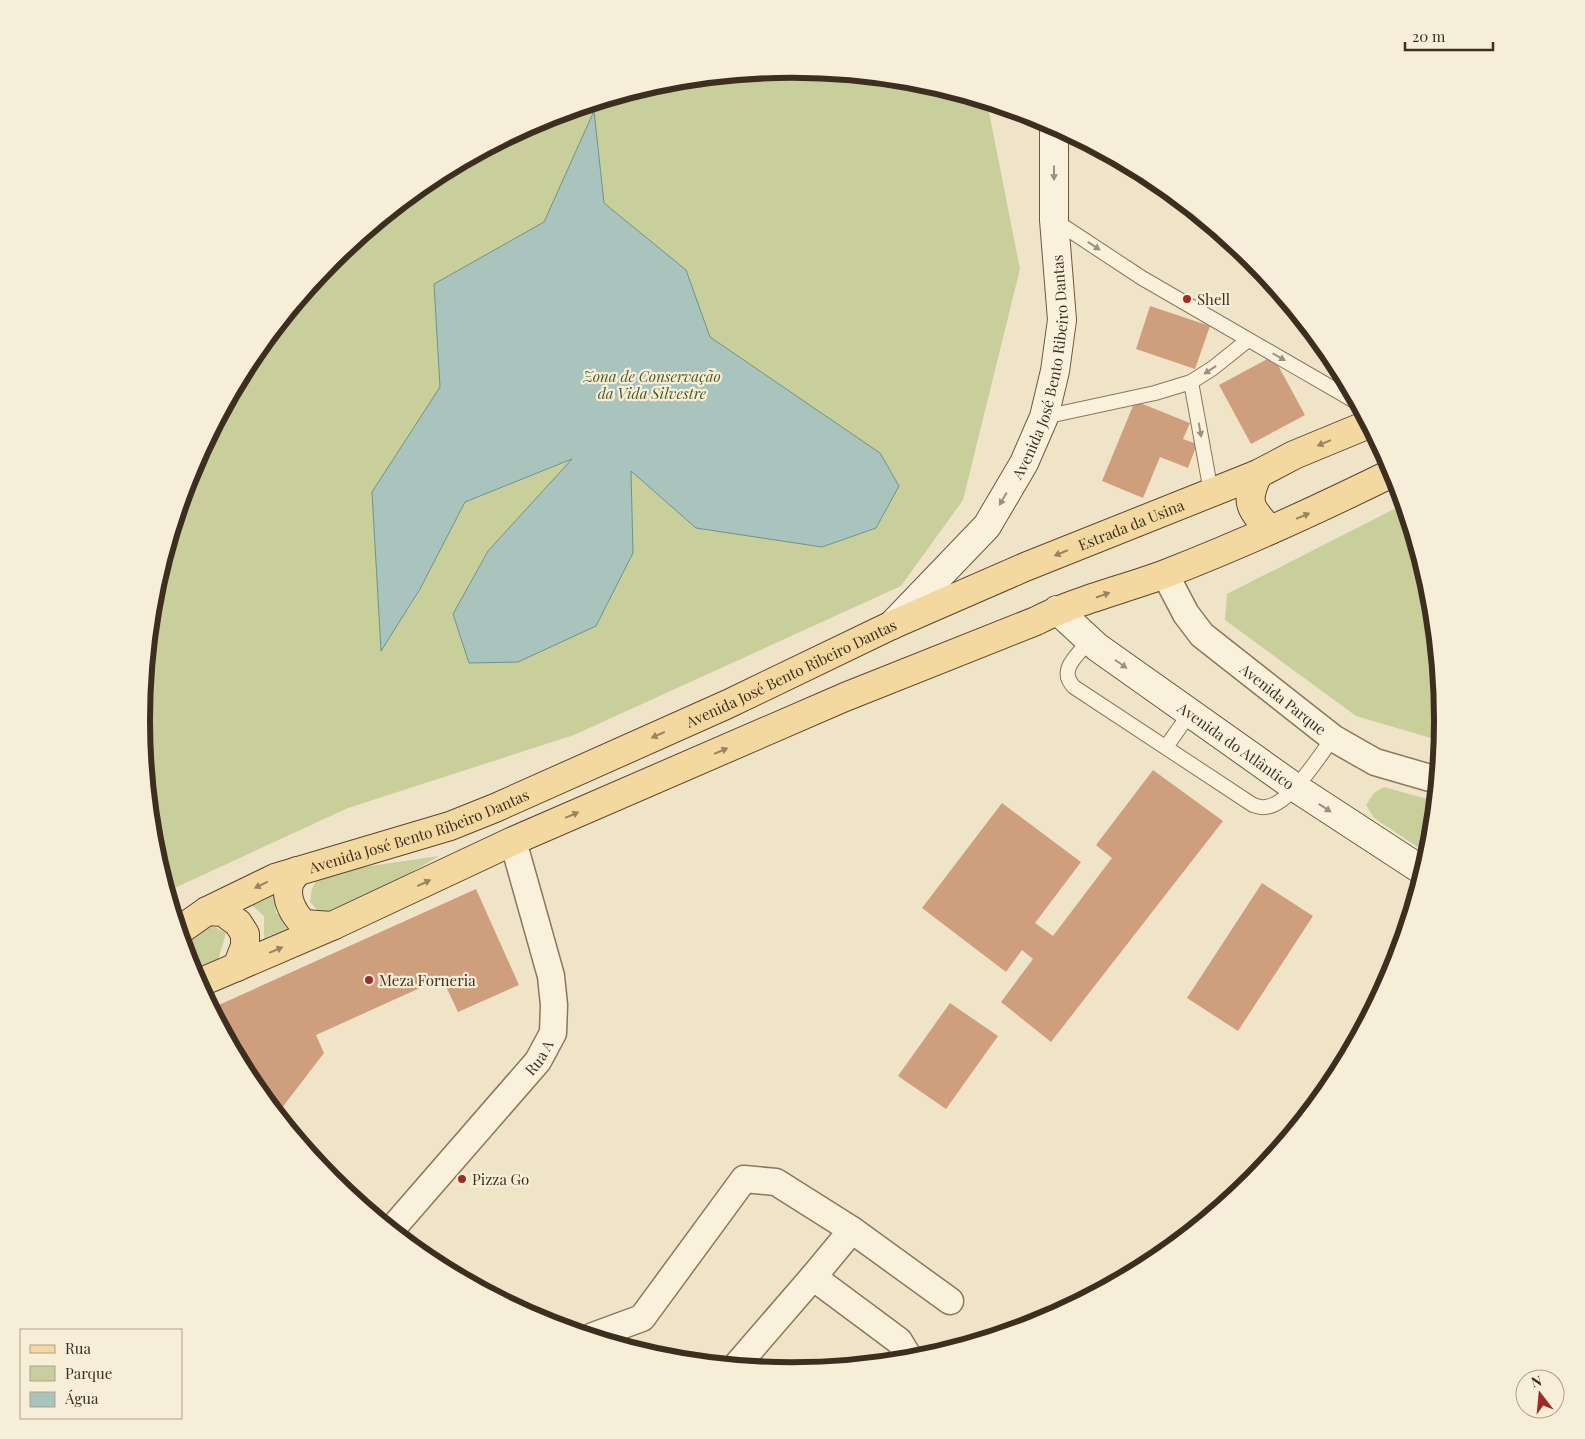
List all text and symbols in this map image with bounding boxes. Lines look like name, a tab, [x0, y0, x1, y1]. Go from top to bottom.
scale bar	[1405, 20, 1492, 52]
text: 20 m	[1412, 26, 1446, 46]
one-way arrow	[1050, 166, 1058, 182]
one-way arrow	[1088, 242, 1101, 251]
street label: Avenida José Bento Ribeiro Dantas	[1006, 254, 1072, 483]
place label: Shell	[1197, 289, 1230, 309]
marker: Shell	[1181, 293, 1193, 305]
one-way arrow	[1272, 353, 1285, 362]
one-way arrow	[1203, 365, 1216, 375]
park label: Zona de Conservação da Vida Silvestre	[582, 366, 721, 403]
one-way arrow	[1196, 422, 1204, 438]
one-way arrow	[1317, 439, 1331, 447]
one-way arrow	[998, 492, 1007, 505]
street label: Estrada da Usina	[1075, 494, 1187, 555]
one-way arrow	[1296, 512, 1310, 520]
one-way arrow	[1054, 549, 1068, 557]
one-way arrow	[1095, 591, 1110, 598]
street label: Avenida José Bento Ribeiro Dantas	[682, 614, 899, 732]
street label: Avenida Parque	[1235, 658, 1331, 739]
one-way arrow	[1114, 659, 1128, 669]
street label: Avenida do Atlântico	[1173, 697, 1298, 794]
one-way arrow	[651, 732, 665, 740]
one-way arrow	[714, 746, 728, 754]
street label: Avenida José Bento Ribeiro Dantas	[305, 784, 532, 878]
one-way arrow	[1319, 803, 1332, 812]
one-way arrow	[565, 811, 579, 819]
one-way arrow	[417, 879, 431, 887]
one-way arrow	[254, 881, 268, 889]
one-way arrow	[269, 946, 283, 954]
place label: Meza Forneria	[379, 970, 476, 990]
marker: Meza Forneria	[363, 974, 375, 986]
street label: Rua A	[520, 1036, 558, 1079]
place label: Pizza Go	[472, 1169, 529, 1189]
marker: Pizza Go	[456, 1173, 468, 1185]
legend	[20, 1329, 182, 1419]
text: Rua	[65, 1338, 91, 1358]
text: Parque	[65, 1363, 112, 1383]
north arrow	[1515, 1369, 1565, 1419]
text: N	[1529, 1370, 1544, 1392]
text: Água	[64, 1388, 99, 1408]

